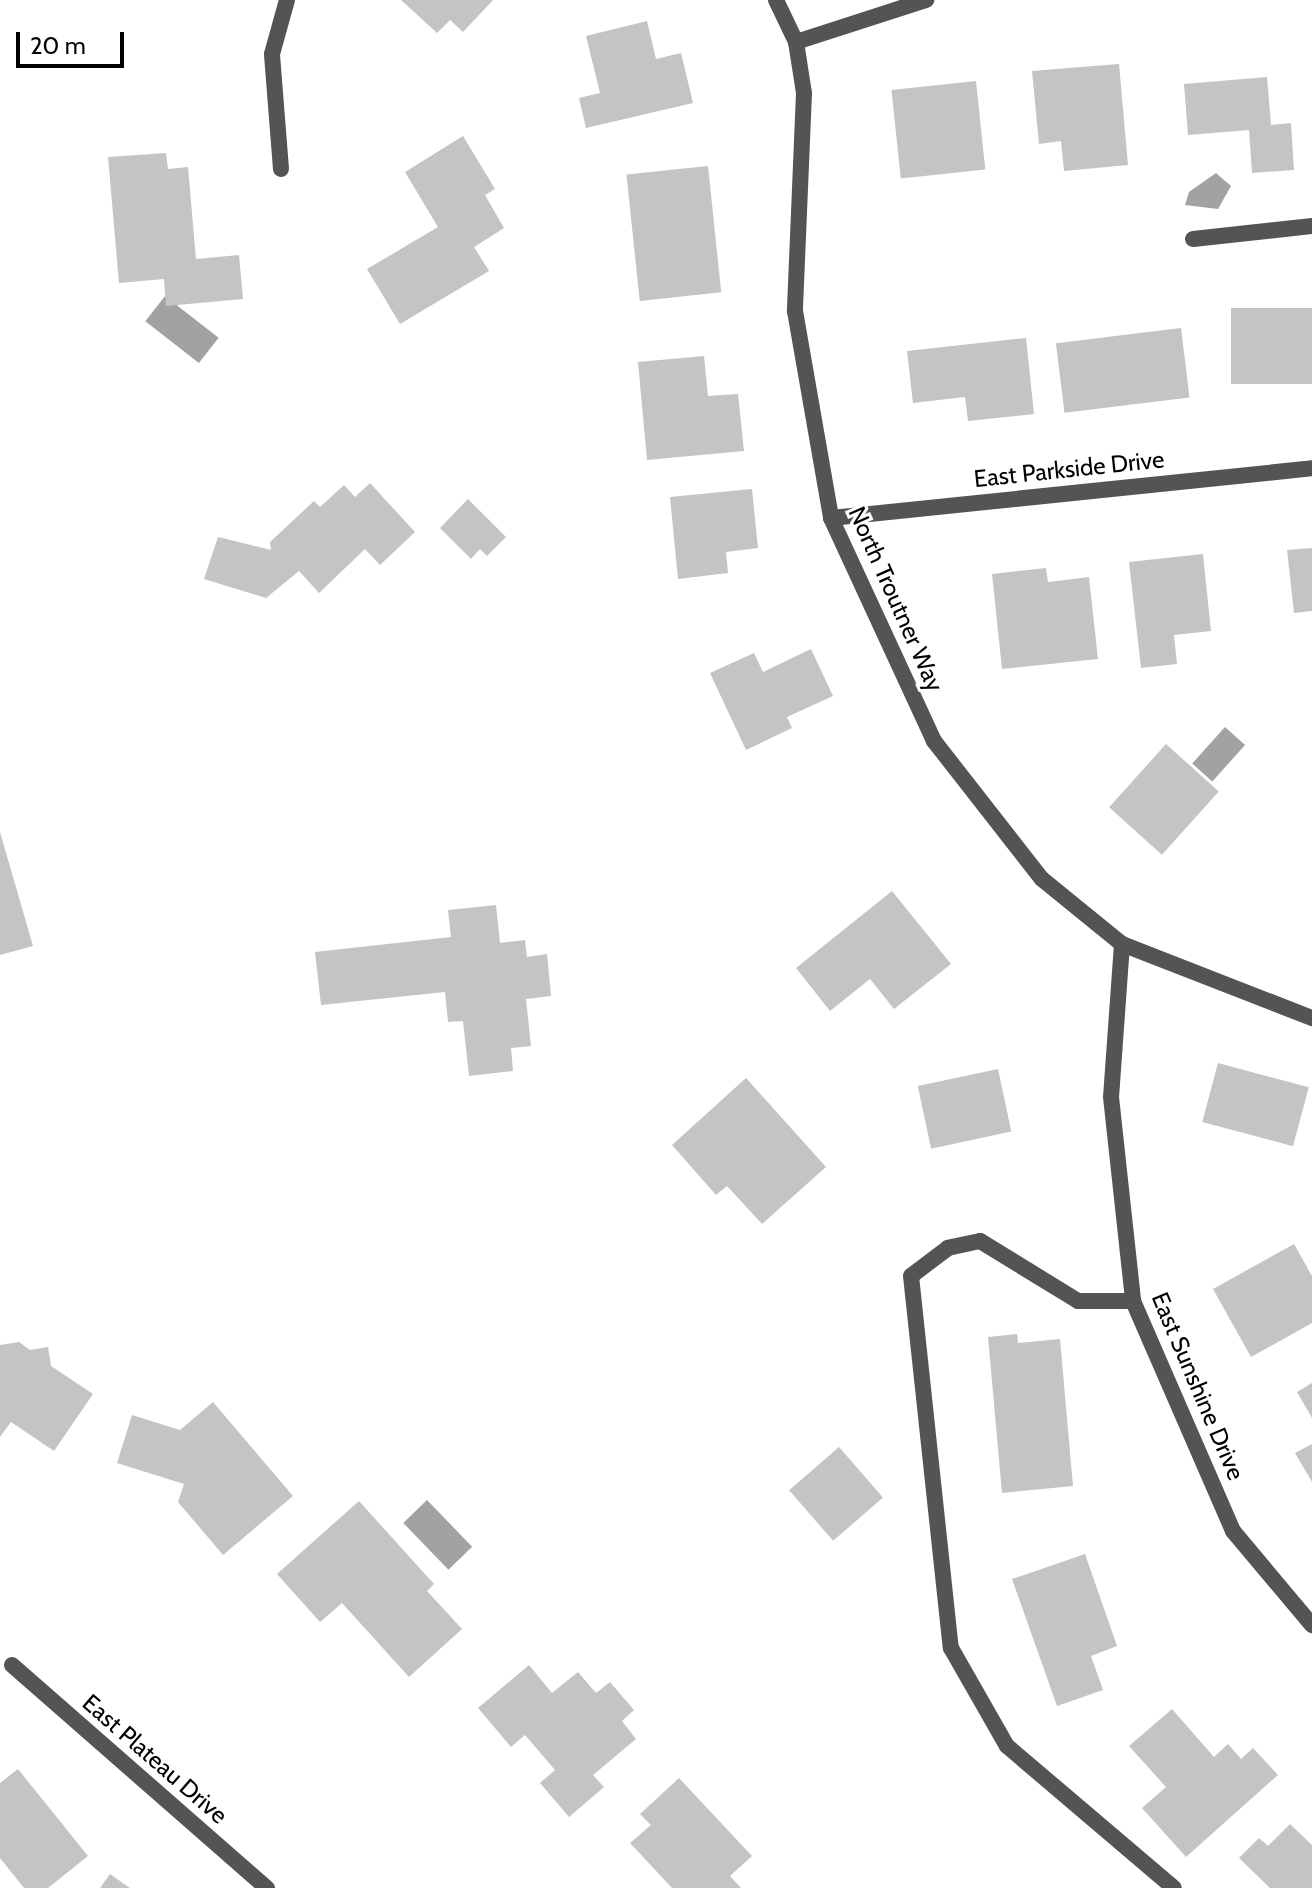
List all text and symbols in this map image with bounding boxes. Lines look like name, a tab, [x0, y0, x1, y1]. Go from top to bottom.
scale bar	[20, 16, 128, 66]
text: 20 m	[30, 31, 86, 60]
street label: East Parkside Drive	[972, 445, 1166, 493]
street label: North Troutner Way	[842, 502, 950, 696]
street label: East Sunshine Drive	[1145, 1288, 1251, 1484]
street label: East Plateau Drive	[77, 1688, 233, 1830]

